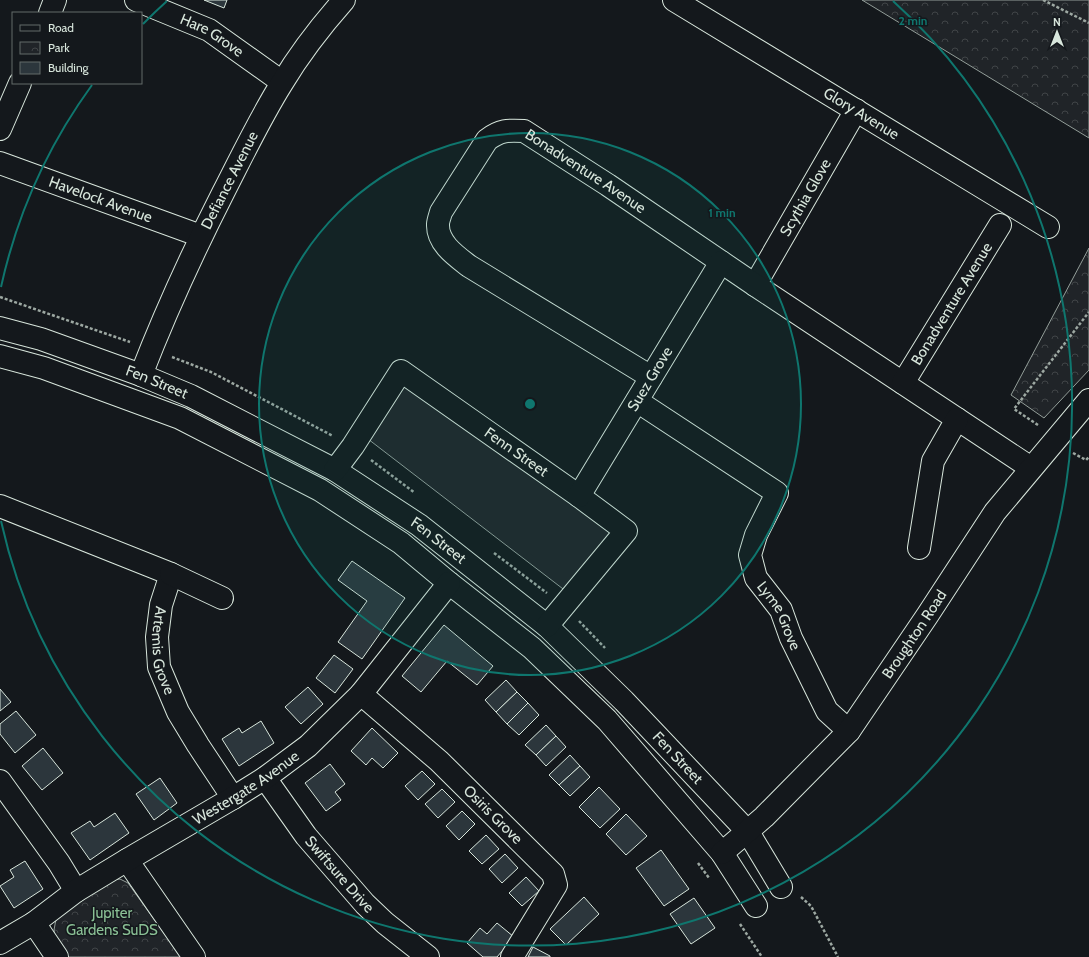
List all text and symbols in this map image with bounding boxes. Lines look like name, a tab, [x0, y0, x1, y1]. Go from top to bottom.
street label: Hare Grove	[177, 10, 247, 61]
legend	[12, 12, 142, 84]
north arrow	[1037, 12, 1077, 52]
text: 2 min	[899, 13, 927, 28]
text: N	[1053, 15, 1061, 29]
text: Road	[48, 20, 74, 35]
text: Park	[48, 40, 70, 55]
text: Building	[48, 60, 90, 75]
street label: Glory Avenue	[820, 84, 902, 144]
street label: Bonadventure Avenue	[522, 125, 650, 217]
street label: Defiance Avenue	[197, 128, 262, 232]
street label: Scythia Glove	[776, 155, 835, 240]
street label: Havelock Avenue	[46, 173, 155, 227]
text: 1 min	[708, 205, 736, 220]
street label: Bonadventure Avenue	[907, 239, 996, 368]
street label: Suez Grove	[624, 343, 677, 414]
street label: Fen Street	[124, 361, 190, 403]
centre of rings	[523, 397, 537, 411]
street label: Fenn Street	[481, 423, 552, 481]
street label: Fen Street	[407, 513, 470, 568]
street label: Lyme Grove	[753, 578, 805, 653]
street label: Broughton Road	[878, 587, 950, 682]
street label: Artemis Grove	[148, 605, 179, 698]
street label: Fen Street	[649, 728, 707, 788]
street label: Westergate Avenue	[189, 747, 303, 829]
street label: Osiris Grove	[460, 781, 527, 848]
street label: Swiftsure Drive	[301, 832, 378, 917]
park label: Jupiter Gardens SuDS	[66, 904, 158, 939]

